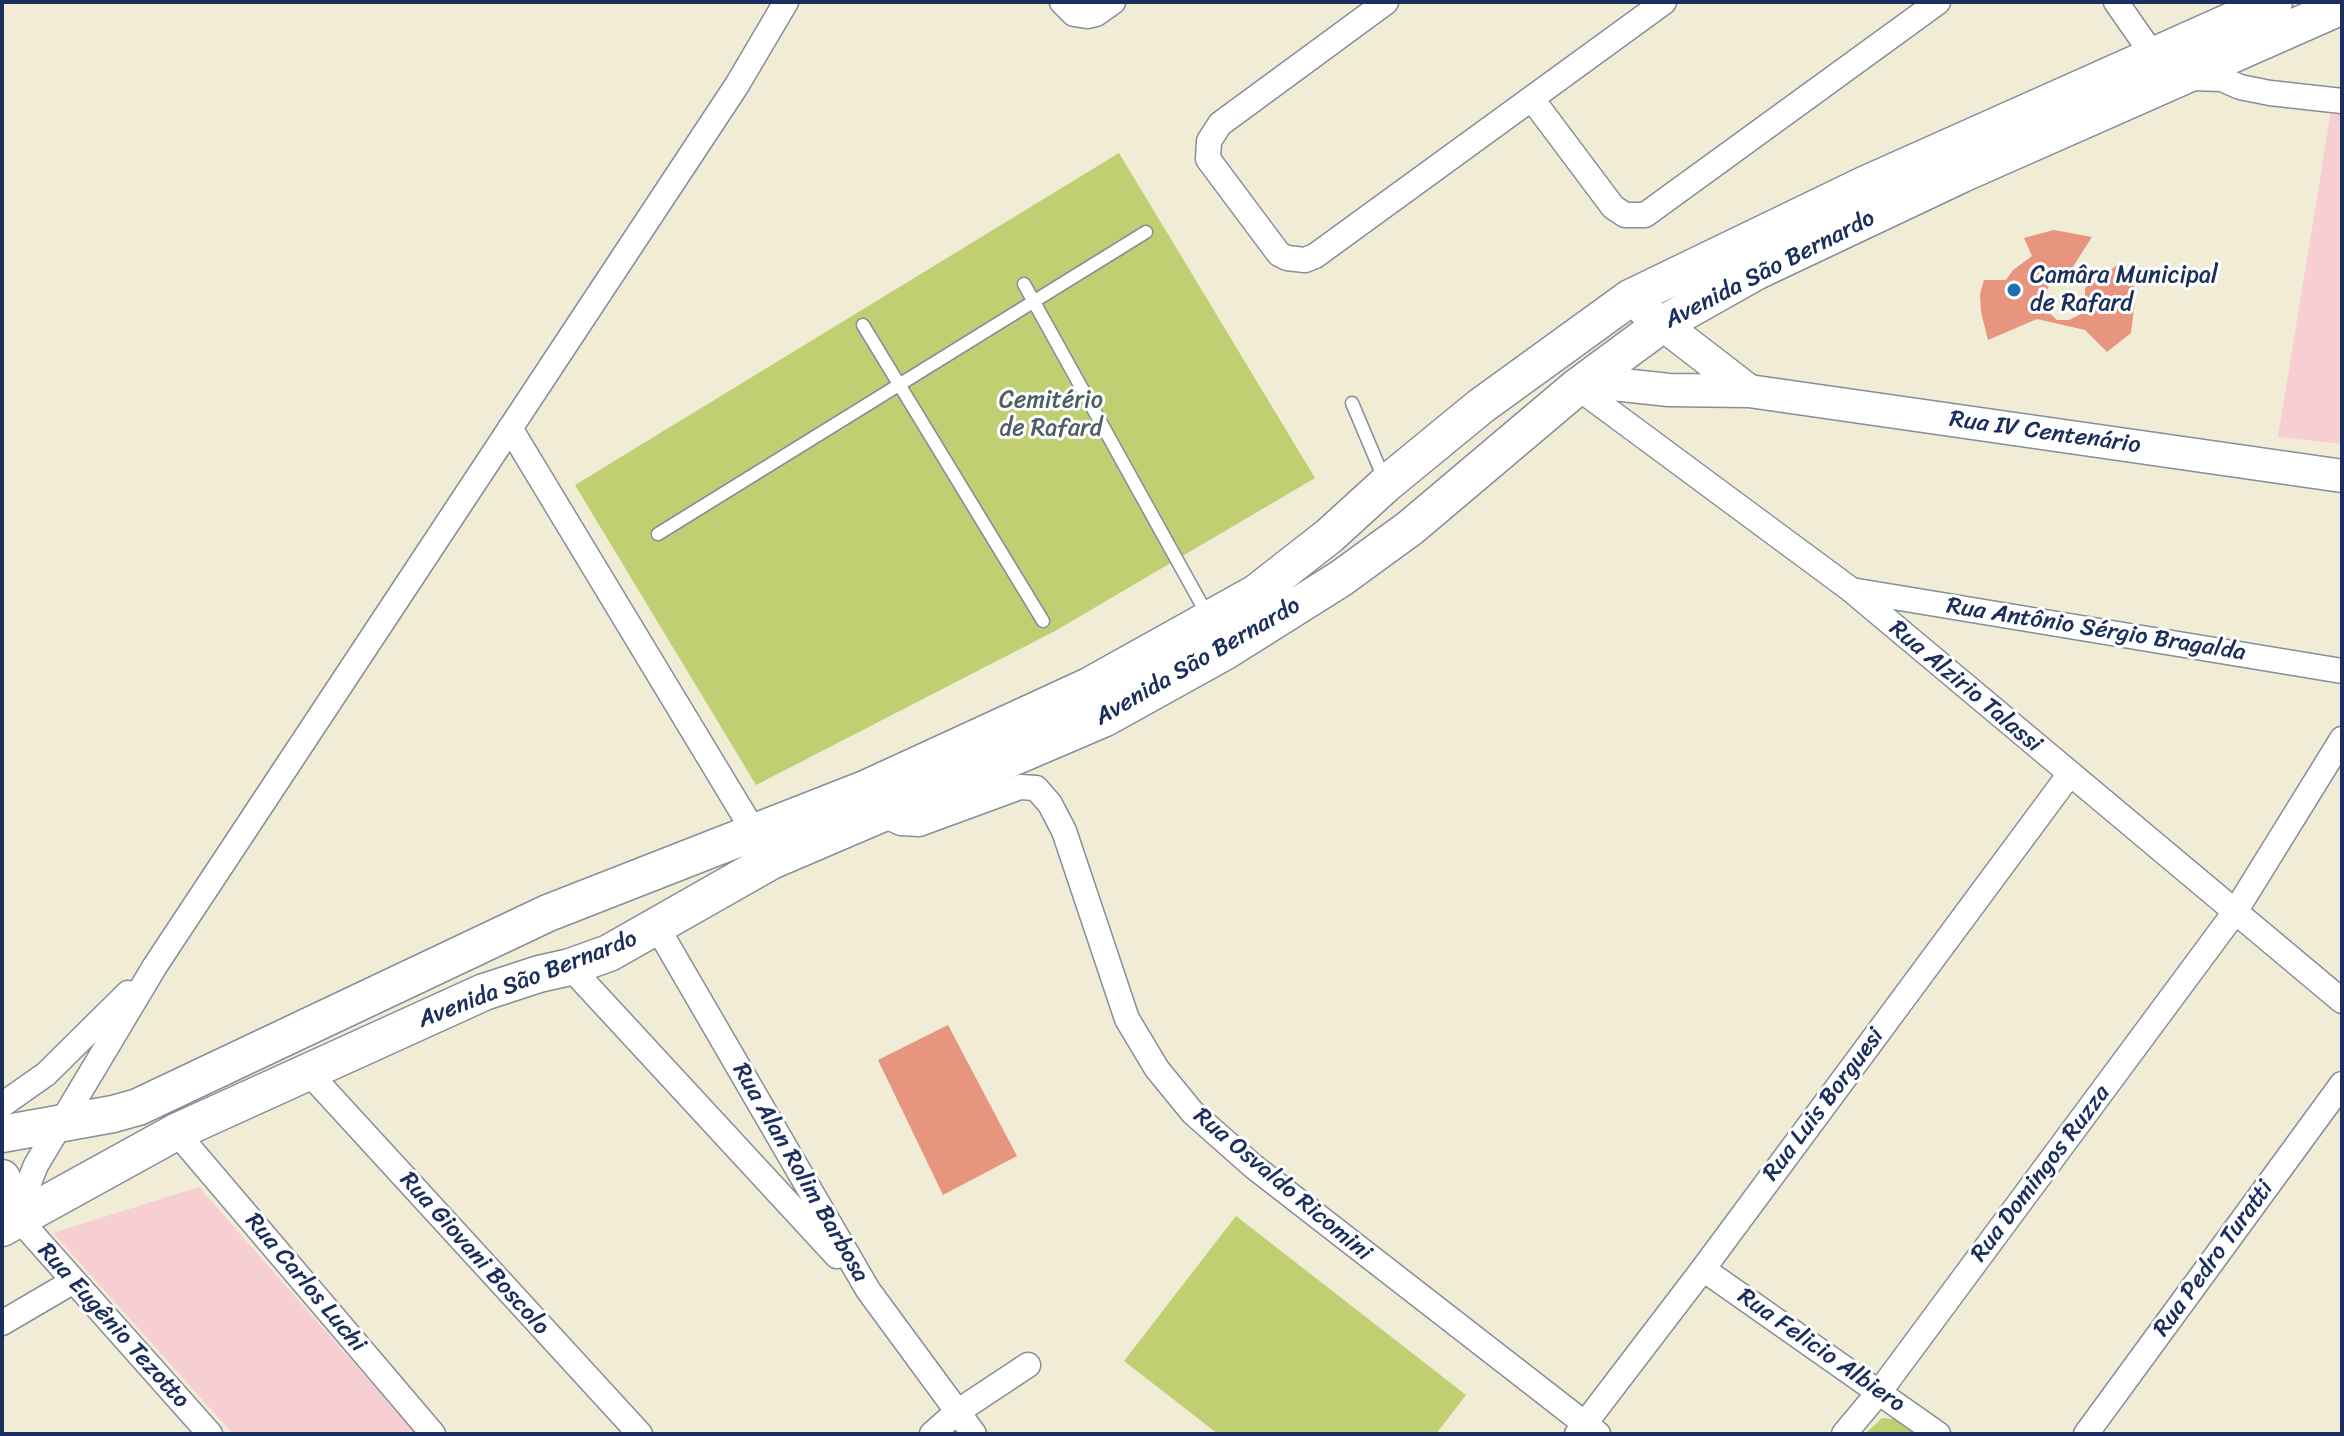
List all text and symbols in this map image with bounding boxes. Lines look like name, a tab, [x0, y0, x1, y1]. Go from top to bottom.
street label: Avenida São Bernardo	[1660, 205, 1880, 335]
place label: Camâra Municipal de Rafard	[2030, 262, 2218, 318]
marker: Camâra Municipal de Rafard	[2005, 281, 2023, 299]
park label: Cemitério de Rafard	[999, 387, 1103, 443]
street label: Rua IV Centenário	[1948, 405, 2142, 461]
street label: Avenida São Bernardo	[1090, 592, 1306, 732]
street label: Rua Antônio Sérgio Bragalda	[1944, 592, 2248, 668]
street label: Rua Alzirio Talassi	[1883, 615, 2047, 759]
street label: Avenida São Bernardo	[415, 925, 641, 1035]
street label: Rua Luis Borguesi	[1757, 1023, 1891, 1187]
street label: Rua Alan Rolim Barbosa	[725, 1058, 875, 1288]
street label: Rua Domingos Ruzza	[1965, 1080, 2117, 1268]
street label: Rua Osvaldo Ricomini	[1187, 1102, 1377, 1268]
street label: Rua Giovani Boscolo	[393, 1166, 555, 1342]
street label: Rua Pedro Turatti	[2148, 1175, 2280, 1343]
street label: Rua Carlos Luchi	[238, 1208, 372, 1358]
street label: Rua Eugênio Tezotto	[31, 1237, 195, 1415]
street label: Rua Felicio Albiero	[1732, 1283, 1910, 1419]

